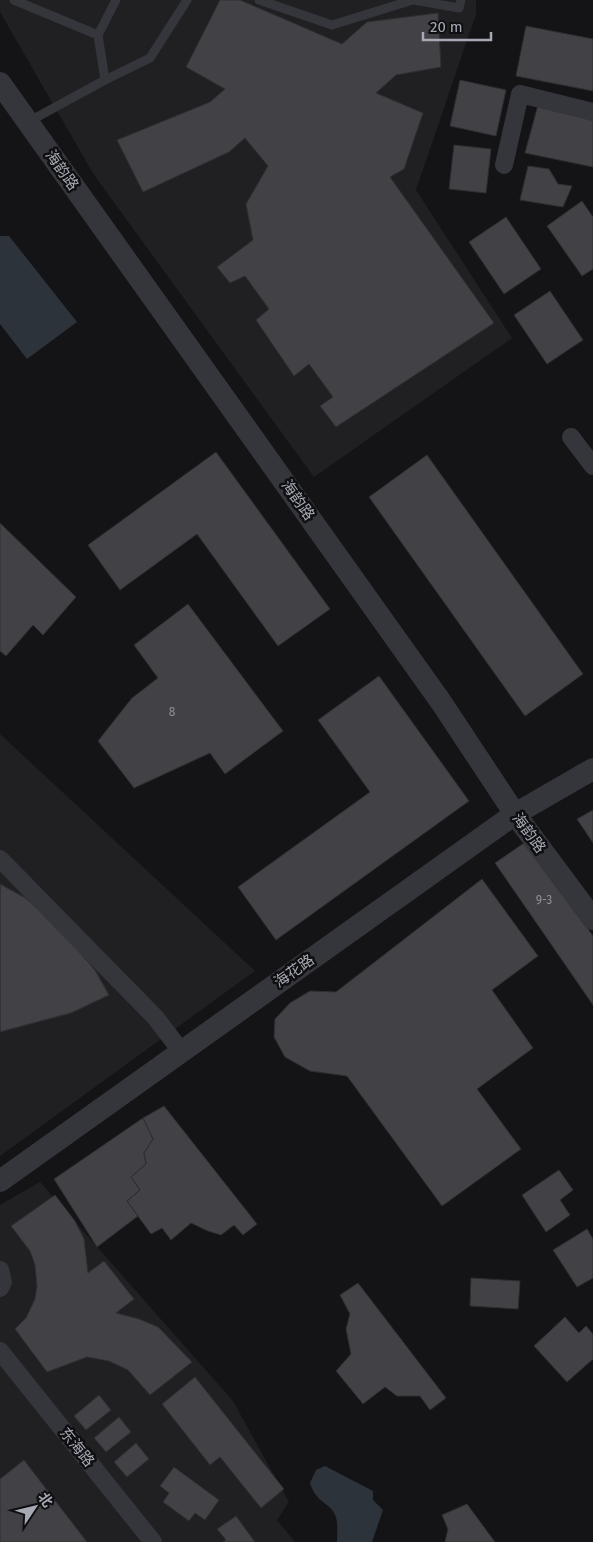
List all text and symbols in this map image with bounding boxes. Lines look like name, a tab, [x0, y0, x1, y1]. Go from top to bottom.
scale bar	[423, 10, 490, 42]
text: 20 m	[430, 18, 463, 36]
street label: 海韵路	[42, 146, 82, 194]
street label: 海韵路	[278, 476, 318, 524]
house number: 8	[169, 705, 176, 719]
street label: 海韵路	[508, 810, 550, 856]
house number: 9-3	[536, 893, 552, 907]
street label: 海花路	[270, 951, 318, 991]
street label: 东海路	[56, 1424, 98, 1470]
north arrow	[10, 1482, 60, 1532]
text: 北	[34, 1489, 56, 1510]

